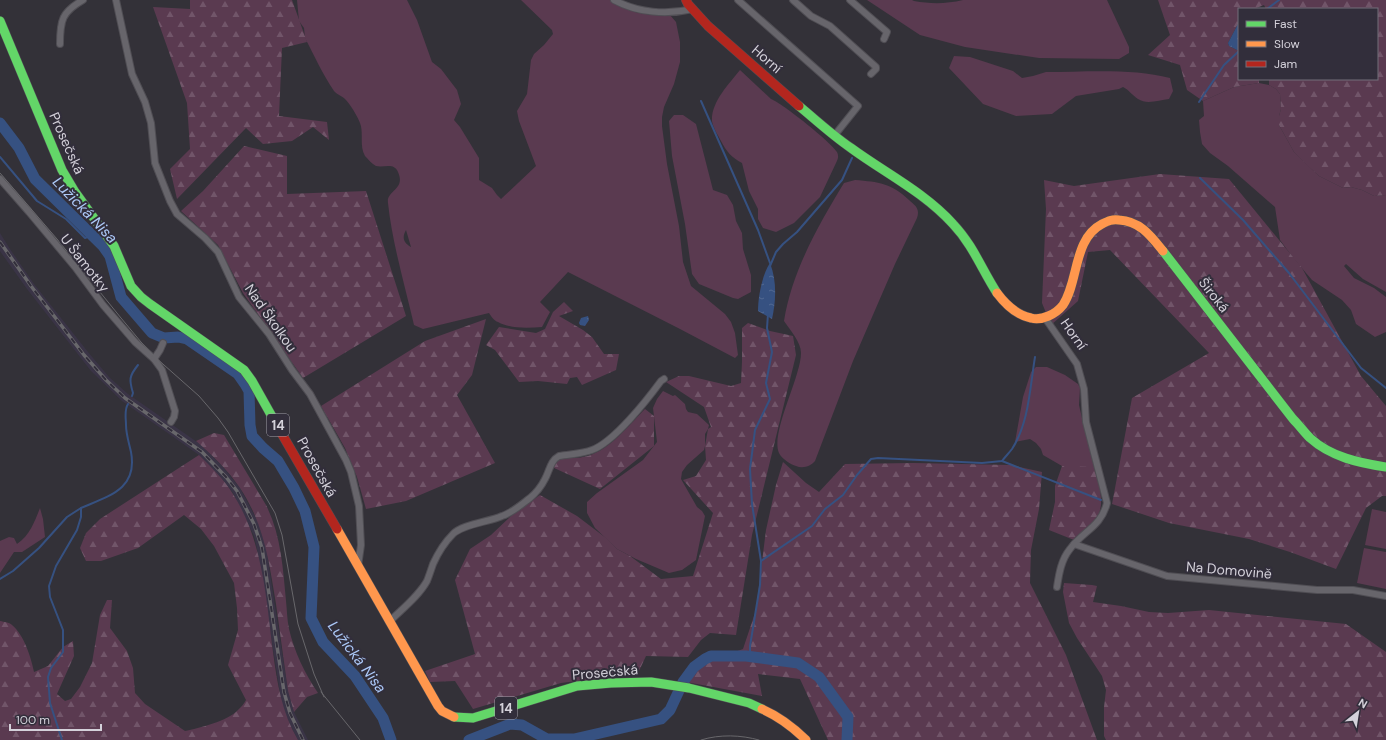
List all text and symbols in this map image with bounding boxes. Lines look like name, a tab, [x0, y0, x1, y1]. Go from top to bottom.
legend	[1238, 8, 1378, 80]
text: Fast	[1274, 16, 1297, 32]
text: Slow	[1274, 36, 1300, 52]
street label: Horní	[748, 41, 786, 78]
text: Jam	[1274, 56, 1297, 72]
street label: Prosečská	[45, 109, 89, 177]
water label: Lužická Nisa	[48, 172, 122, 248]
street label: U Šamotky	[57, 230, 114, 296]
street label: Široká	[1195, 274, 1233, 316]
street label: Nad Školkou	[241, 281, 301, 355]
street label: Horní	[1057, 315, 1092, 354]
road number: 14	[267, 414, 289, 436]
street label: Prosečská	[293, 434, 341, 500]
street label: Na Domovině	[1185, 557, 1273, 583]
water label: Lužická Nisa	[323, 617, 391, 697]
street label: Prosečská	[571, 660, 639, 684]
north arrow	[1338, 692, 1378, 732]
text: N	[1356, 695, 1370, 711]
road number: 14	[495, 697, 517, 719]
scale bar	[10, 706, 101, 732]
text: 100 m	[16, 712, 50, 728]

